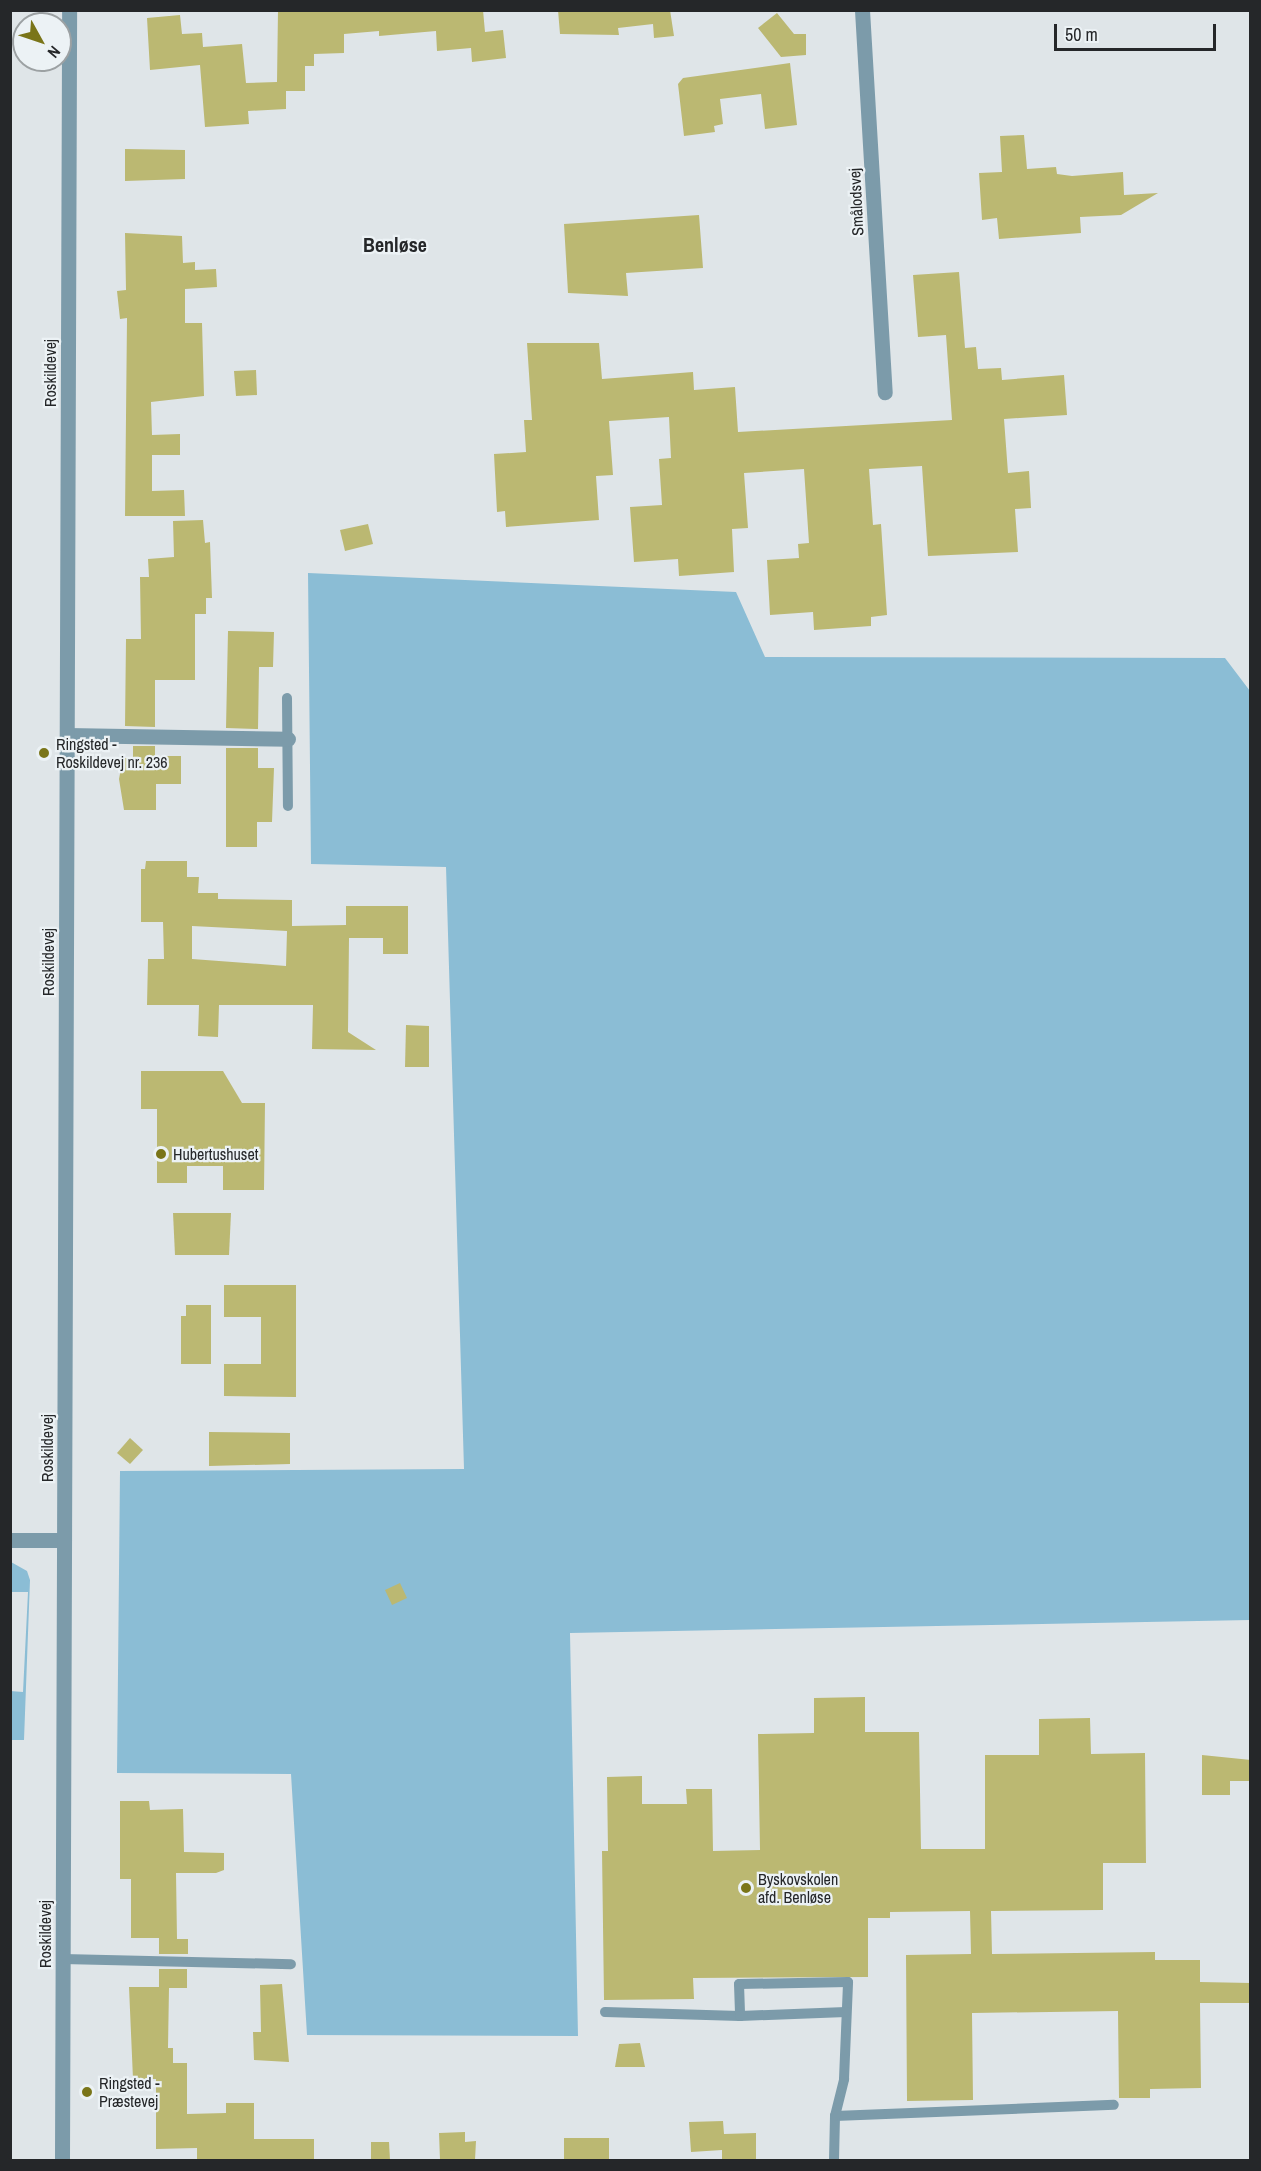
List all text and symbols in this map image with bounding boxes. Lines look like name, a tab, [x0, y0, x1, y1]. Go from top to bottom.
north arrow	[12, 12, 72, 72]
scale bar	[1057, 12, 1219, 50]
text: 50 m	[1065, 22, 1098, 47]
text: N	[43, 42, 66, 63]
street label: Smålodsvej	[845, 168, 867, 236]
district label: Benløse	[363, 232, 427, 256]
street label: Roskildevej	[40, 339, 60, 407]
place label: Ringsted - Roskildevej nr. 236	[56, 734, 168, 772]
marker: Ringsted - Roskildevej nr. 236	[37, 746, 51, 760]
street label: Roskildevej	[38, 928, 58, 996]
place label: Hubertushuset	[173, 1144, 258, 1164]
marker: Hubertushuset	[154, 1147, 168, 1161]
street label: Roskildevej	[37, 1414, 57, 1482]
place label: Byskovskolen afd. Benløse	[758, 1869, 838, 1907]
marker: Byskovskolen afd. Benløse	[739, 1881, 753, 1895]
street label: Roskildevej	[35, 1900, 55, 1968]
place label: Ringsted - Præstevej	[99, 2073, 160, 2111]
marker: Ringsted - Præstevej	[80, 2085, 94, 2099]

